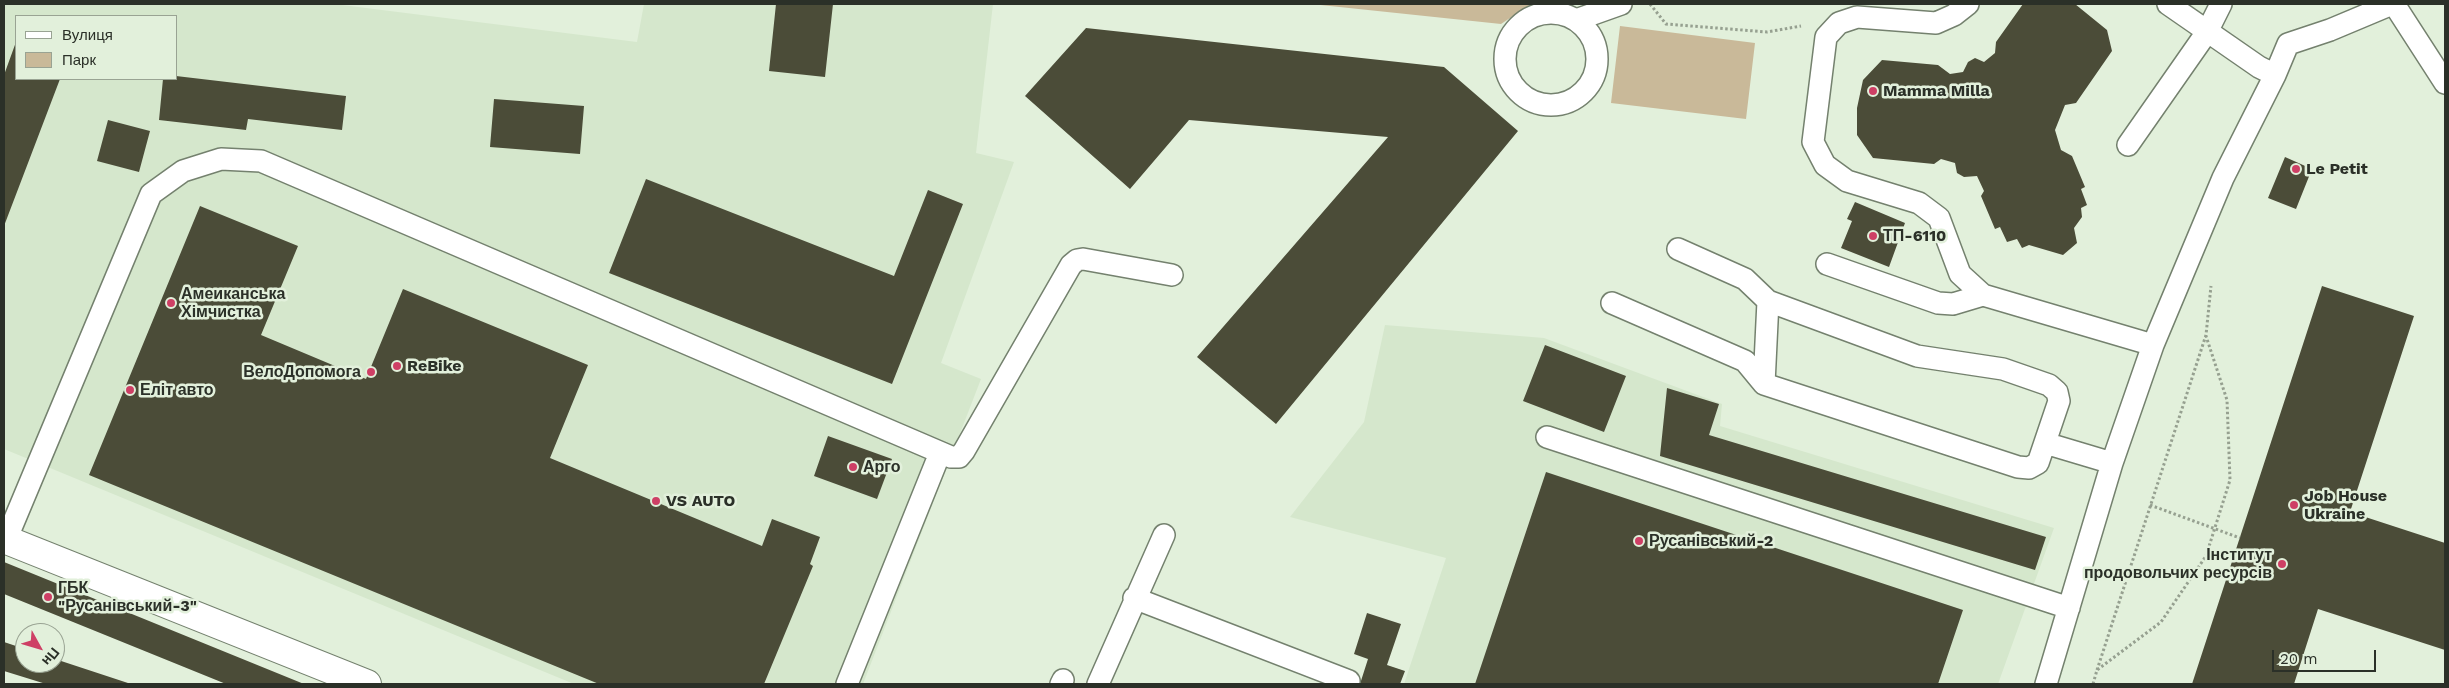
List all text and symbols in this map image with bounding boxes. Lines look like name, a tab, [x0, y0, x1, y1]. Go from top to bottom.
legend	[15, 15, 178, 80]
text: Вулиця	[62, 26, 113, 44]
text: Парк	[62, 51, 96, 69]
place label: Mamma Milla	[1883, 81, 1990, 101]
marker: Mamma Milla	[1867, 85, 1879, 97]
place label: Le Petit	[2306, 159, 2368, 179]
marker: Le Petit	[2290, 163, 2302, 175]
place label: ТП-6110	[1883, 226, 1946, 246]
marker: ТП-6110	[1867, 230, 1879, 242]
place label: Амеиканська Хімчистка	[181, 284, 285, 322]
marker: Амеиканська Хімчистка	[165, 297, 177, 309]
place label: ReBike	[407, 356, 462, 376]
marker: ReBike	[391, 360, 403, 372]
place label: ВелоДопомога	[243, 362, 361, 382]
marker: ВелоДопомога	[365, 366, 377, 378]
place label: Еліт авто	[140, 380, 214, 400]
marker: Еліт авто	[124, 384, 136, 396]
place label: Арго	[863, 457, 901, 477]
marker: Арго	[847, 461, 859, 473]
place label: Job House Ukraine	[2304, 486, 2387, 524]
place label: VS AUTO	[666, 491, 735, 511]
marker: VS AUTO	[650, 495, 662, 507]
marker: Job House Ukraine	[2288, 499, 2300, 511]
place label: Русанівський-2	[1649, 531, 1773, 551]
marker: Русанівський-2	[1633, 535, 1645, 547]
place label: Інститут продовольчих ресурсів	[2084, 545, 2272, 583]
marker: Інститут продовольчих ресурсів	[2276, 558, 2288, 570]
place label: ГБК "Русанівський-3"	[58, 578, 197, 616]
marker: ГБК "Русанівський-3"	[42, 591, 54, 603]
north arrow	[15, 623, 65, 673]
scale bar	[2274, 640, 2378, 672]
text: Пн	[39, 645, 63, 669]
text: 20 m	[2280, 650, 2318, 668]

